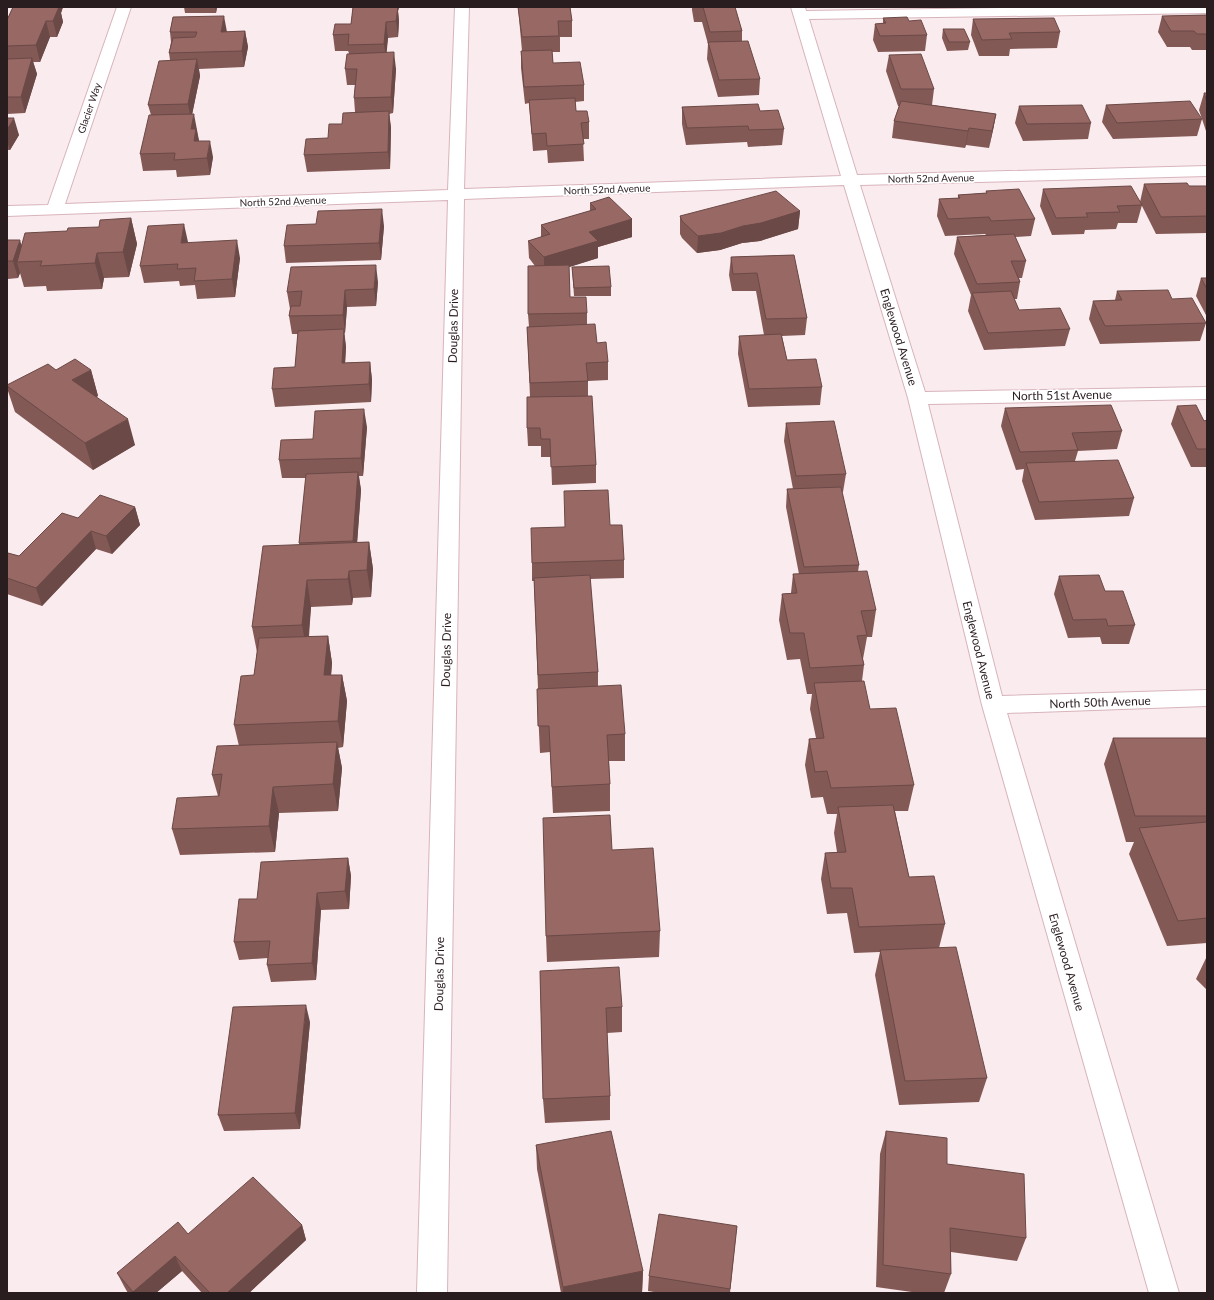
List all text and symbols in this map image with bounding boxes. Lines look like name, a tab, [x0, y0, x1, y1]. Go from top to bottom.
street label: Glacier Way	[75, 80, 104, 135]
street label: North 52nd Avenue	[888, 171, 974, 185]
street label: North 52nd Avenue	[563, 181, 651, 197]
street label: North 52nd Avenue	[239, 193, 327, 209]
street label: Englewood Avenue	[877, 287, 921, 387]
street label: Douglas Drive	[445, 289, 461, 363]
street label: North 51st Avenue	[1012, 387, 1112, 403]
street label: Englewood Avenue	[960, 599, 998, 701]
street label: Douglas Drive	[438, 613, 454, 687]
street label: North 50th Avenue	[1049, 693, 1151, 711]
street label: Englewood Avenue	[1046, 911, 1088, 1013]
street label: Douglas Drive	[431, 937, 447, 1011]

